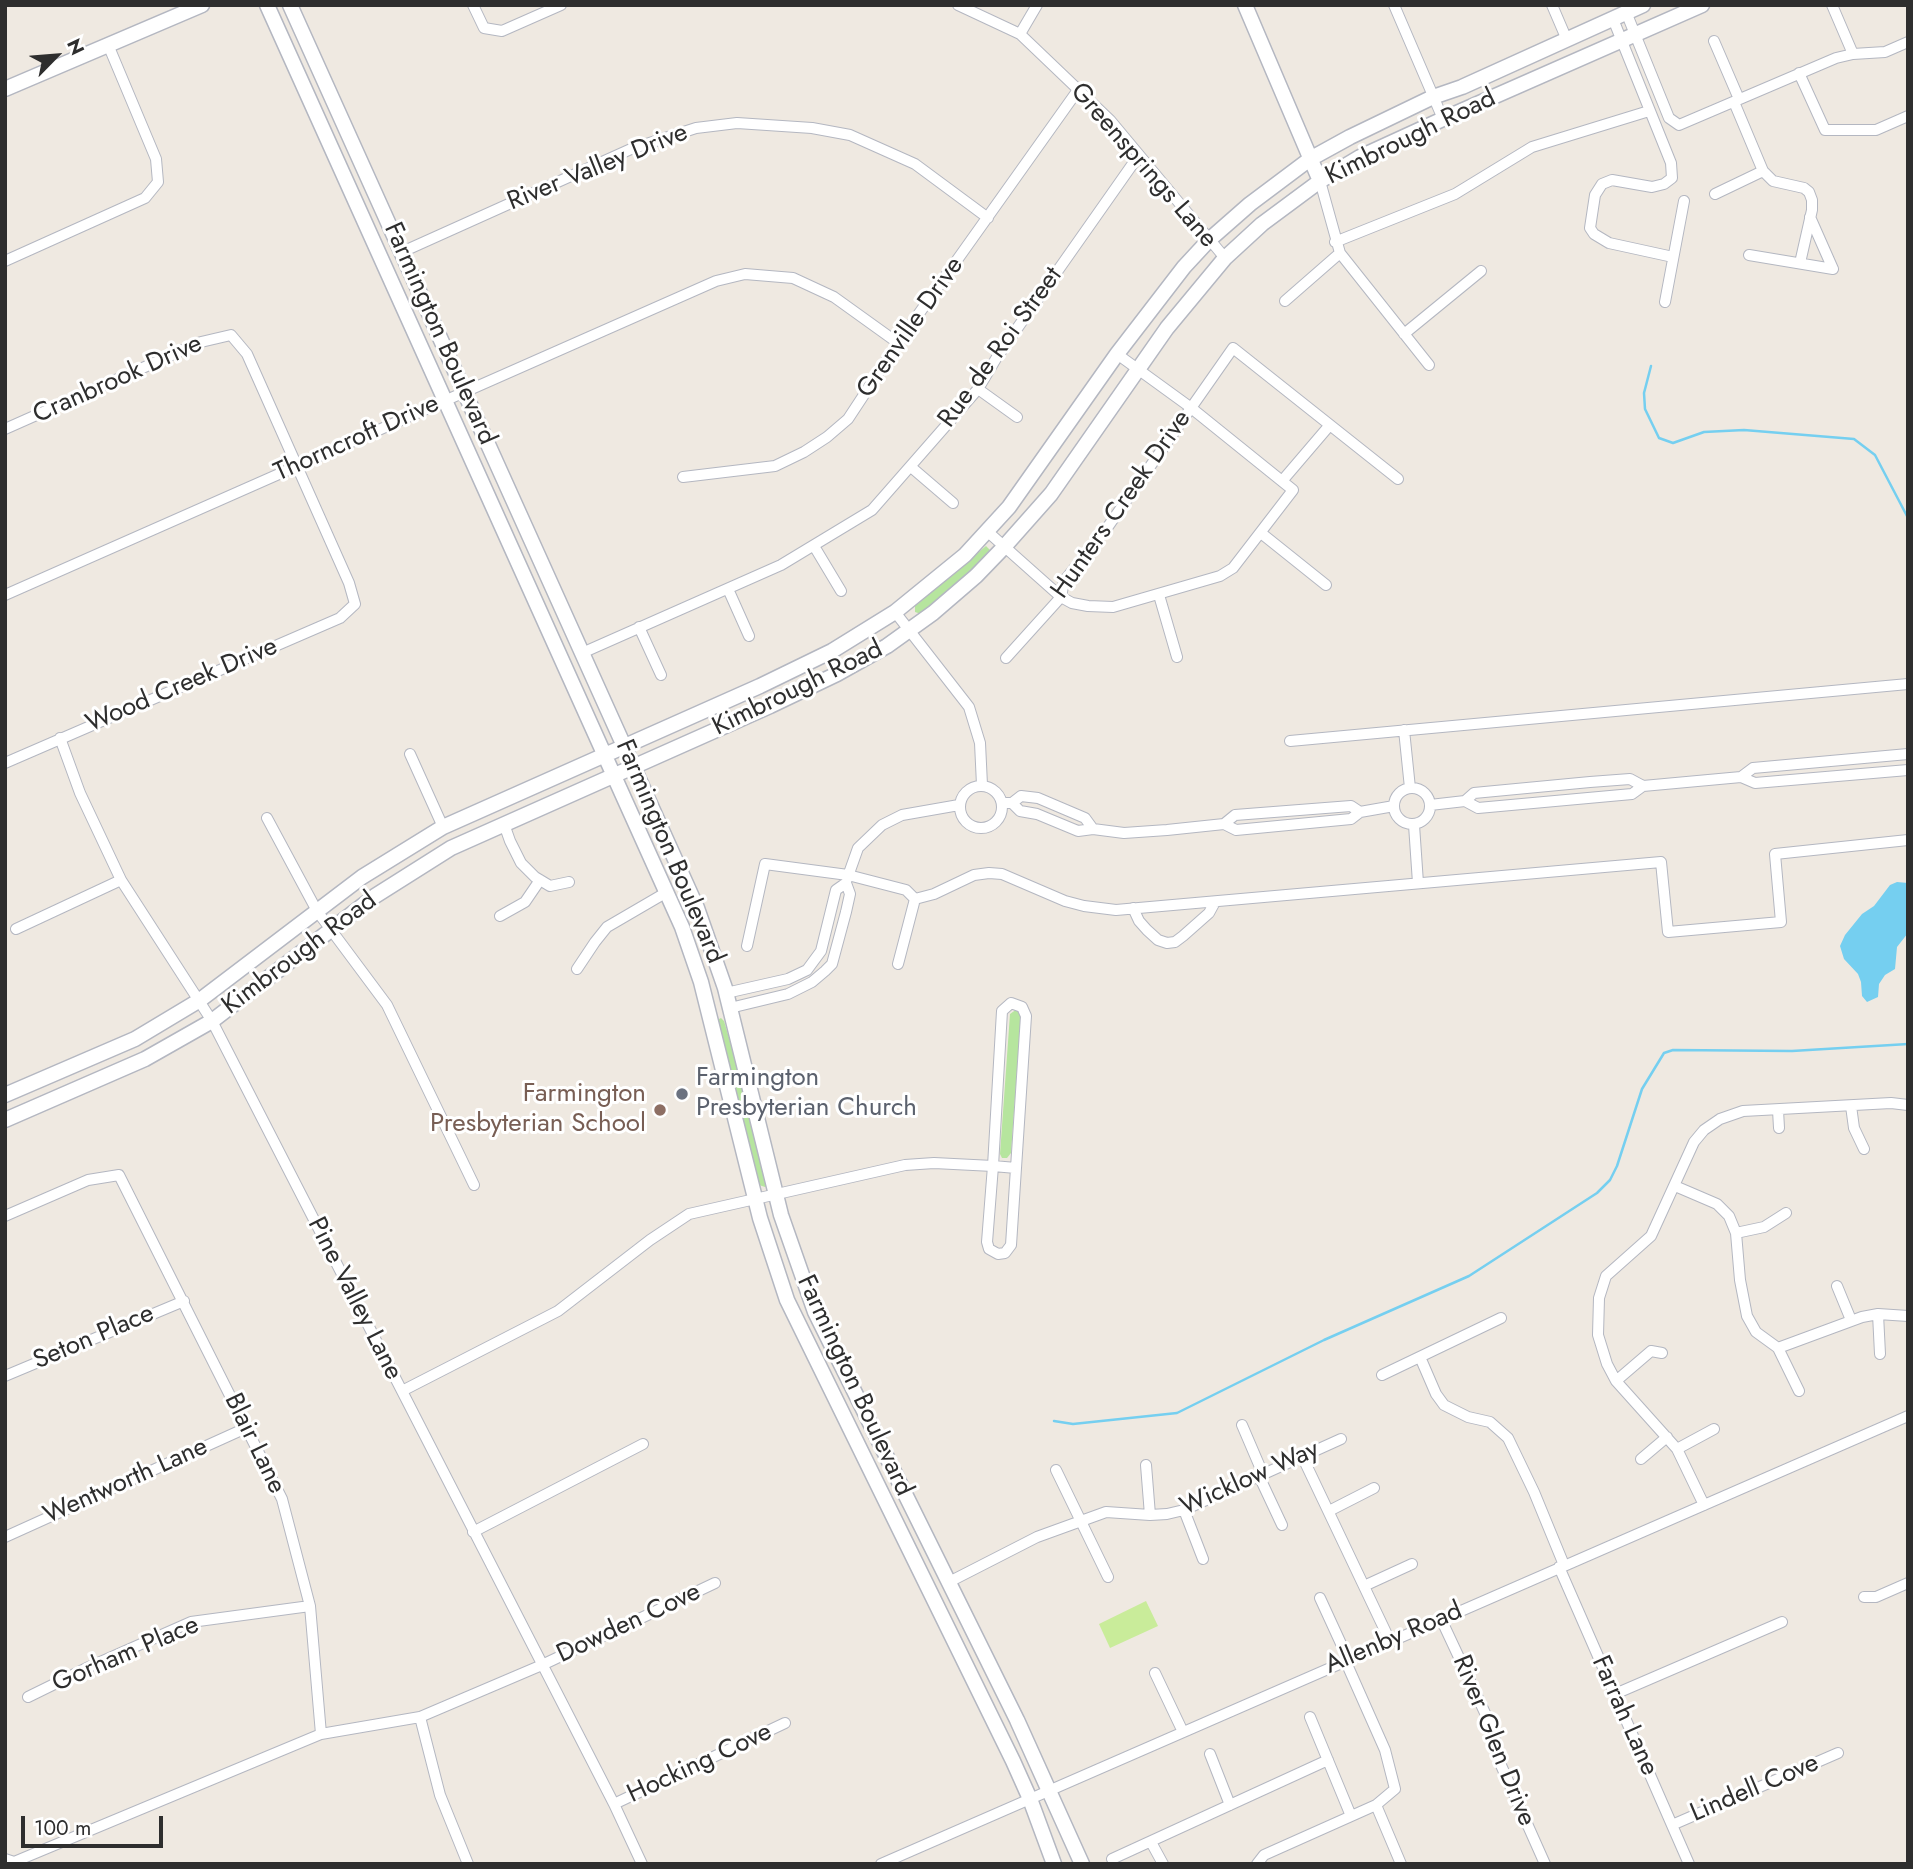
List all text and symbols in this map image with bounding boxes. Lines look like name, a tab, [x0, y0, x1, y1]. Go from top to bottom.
north arrow	[21, 21, 91, 91]
text: N	[60, 34, 91, 59]
street label: Greensprings Lane	[1063, 77, 1223, 255]
street label: Kimbrough Road	[1321, 83, 1501, 193]
street label: River Valley Drive	[503, 118, 693, 218]
street label: Farmington Boulevard	[376, 218, 502, 450]
street label: Grenville Drive	[851, 252, 971, 404]
street label: Rue de Roi Street	[932, 262, 1070, 434]
street label: Cranbrook Drive	[29, 329, 207, 431]
street label: Thorncroft Drive	[270, 389, 444, 489]
street label: Hunters Creek Drive	[1045, 405, 1199, 605]
street label: Wood Creek Drive	[82, 632, 282, 740]
street label: Kimbrough Road	[708, 634, 888, 744]
street label: Farmington Boulevard	[608, 735, 730, 969]
street label: Kimbrough Road	[217, 886, 383, 1022]
place label: Farmington Presbyterian Church	[696, 1063, 917, 1124]
place label: Farmington Presbyterian School	[430, 1079, 646, 1140]
marker: Farmington Presbyterian Church	[674, 1086, 690, 1102]
marker: Farmington Presbyterian School	[652, 1102, 668, 1118]
street label: Pine Valley Lane	[300, 1212, 408, 1386]
street label: Farmington Boulevard	[789, 1271, 919, 1501]
street label: Seton Place	[29, 1299, 159, 1377]
street label: Blair Lane	[216, 1389, 292, 1499]
street label: Wentworth Lane	[39, 1432, 213, 1532]
street label: Wicklow Way	[1176, 1435, 1324, 1523]
street label: Dowden Cove	[552, 1577, 706, 1671]
street label: Allenby Road	[1321, 1596, 1467, 1682]
street label: Gorham Place	[48, 1610, 204, 1700]
street label: River Glen Drive	[1445, 1651, 1541, 1831]
street label: Farrah Lane	[1584, 1651, 1664, 1781]
street label: Hocking Cove	[623, 1717, 777, 1811]
street label: Lindell Cove	[1686, 1748, 1824, 1830]
scale bar	[24, 1802, 166, 1846]
text: 100 m	[34, 1813, 91, 1843]

